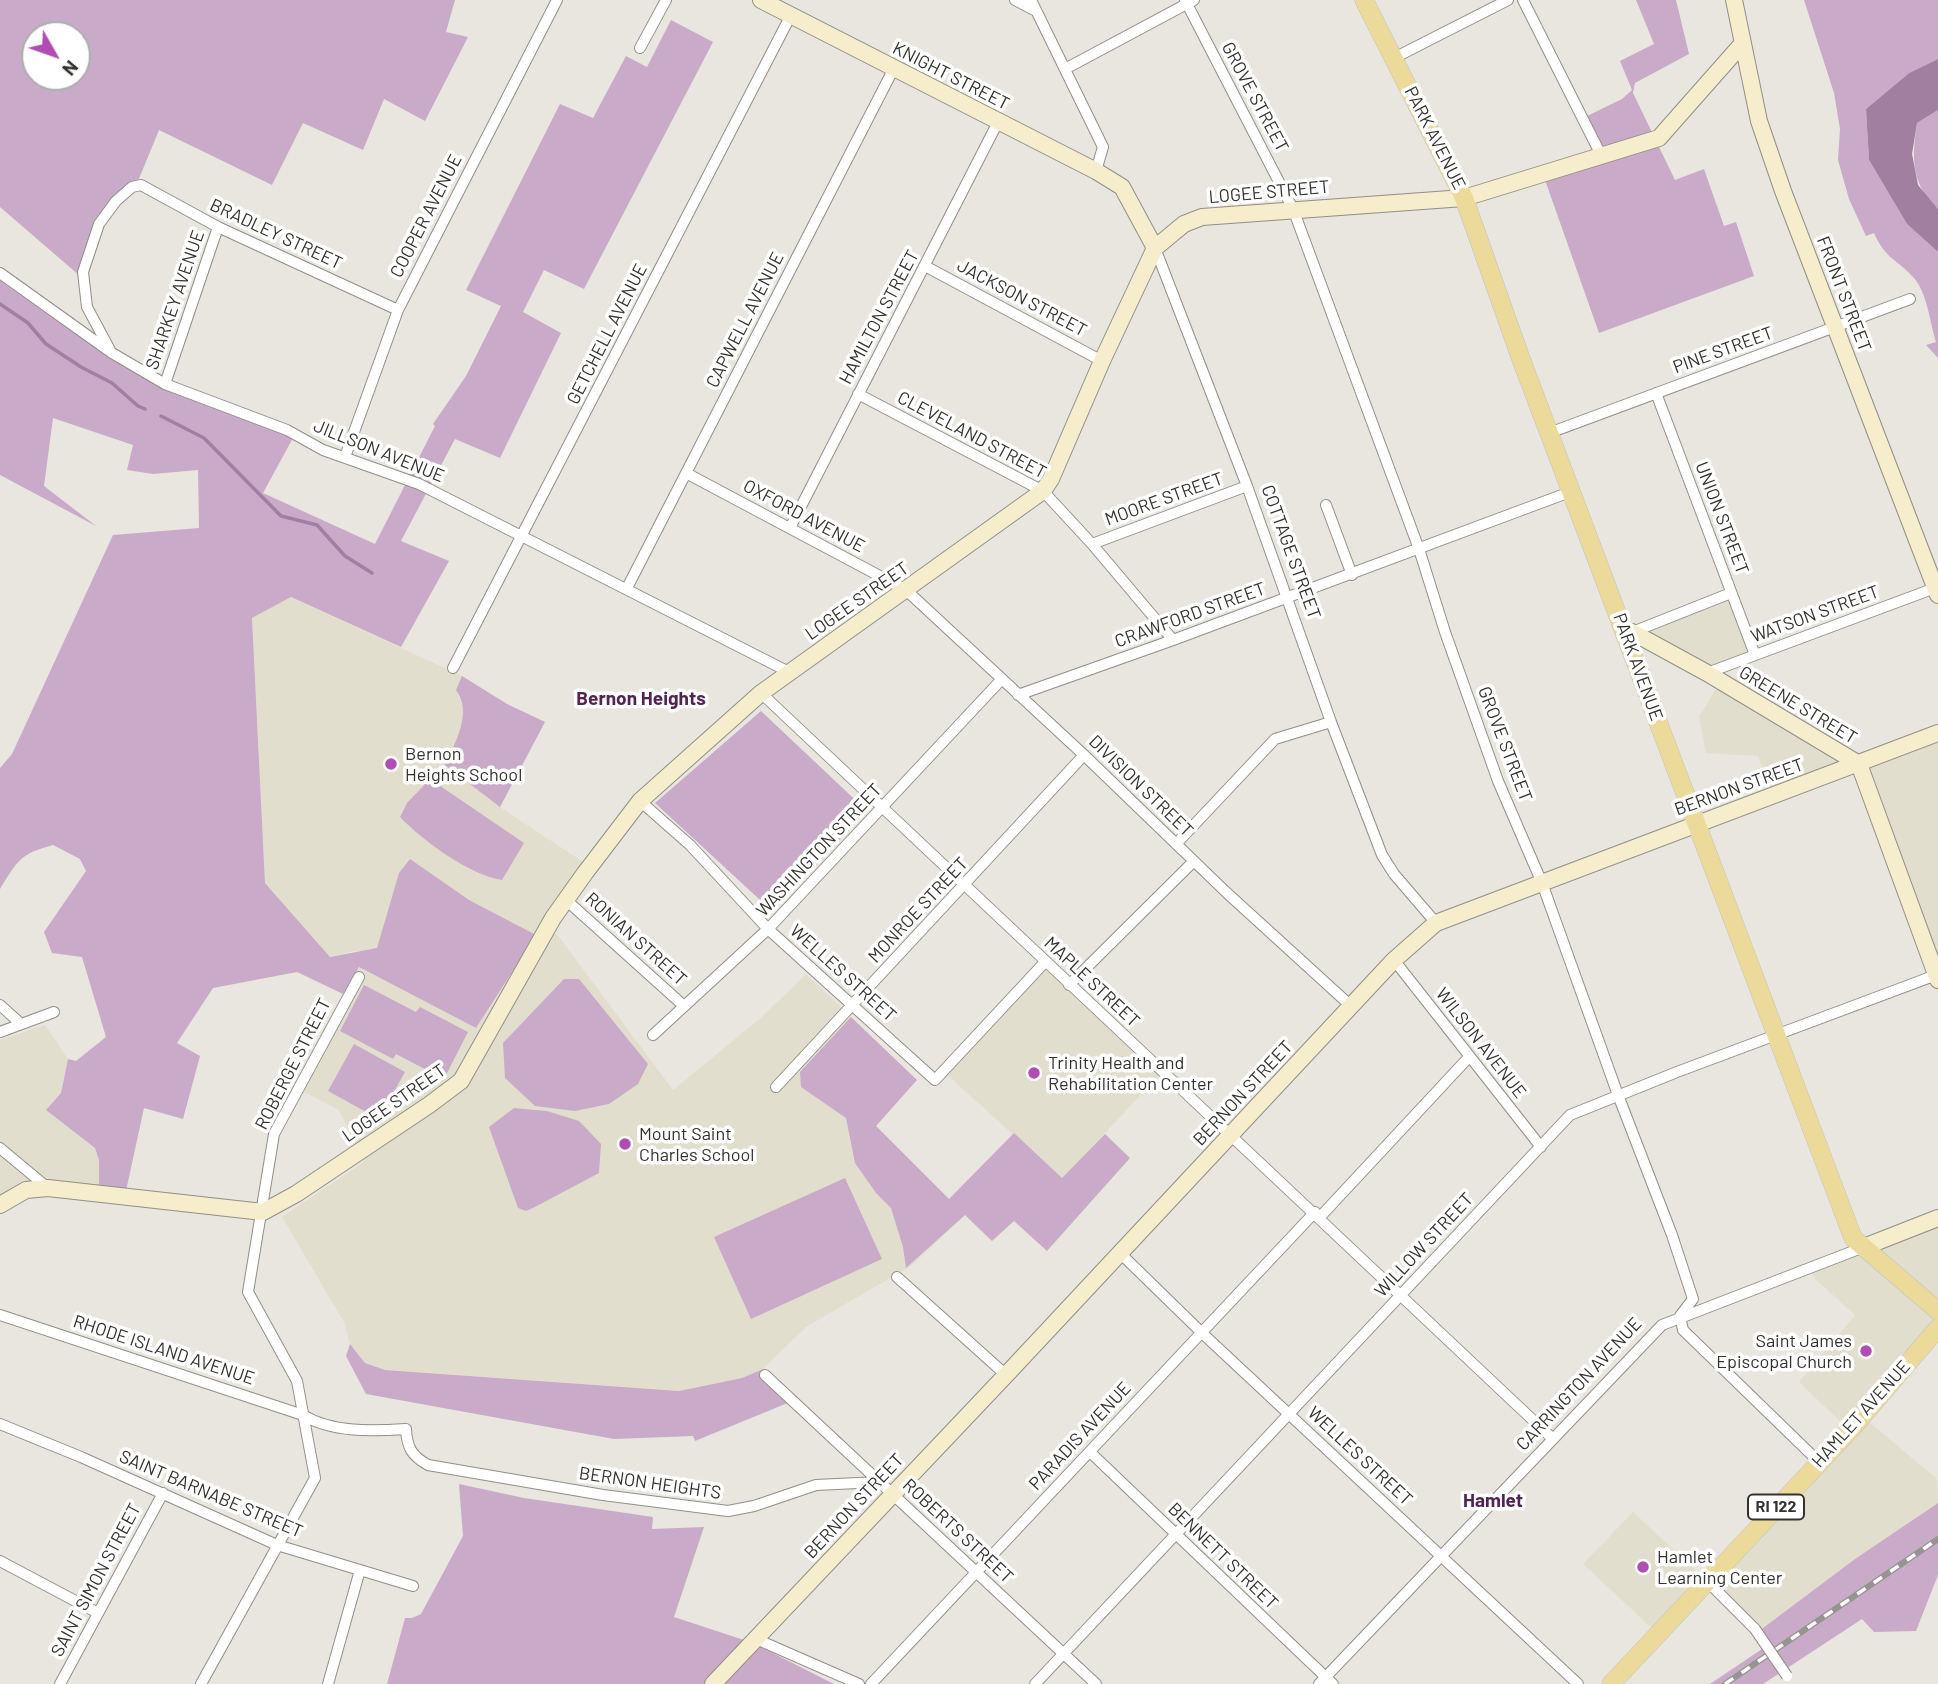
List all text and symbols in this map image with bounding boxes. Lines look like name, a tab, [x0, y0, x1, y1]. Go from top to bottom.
north arrow	[21, 21, 91, 91]
street label: KNIGHT STREET	[889, 37, 1013, 115]
street label: GROVE STREET	[1217, 38, 1293, 156]
text: N	[58, 56, 84, 81]
street label: PARK AVENUE	[1400, 83, 1470, 193]
street label: COOPER AVENUE	[386, 151, 466, 281]
street label: LOGEE STREET	[1208, 176, 1330, 208]
street label: BRADLEY STREET	[206, 194, 346, 274]
street label: SHARKEY AVENUE	[141, 227, 209, 373]
street label: FRONT STREET	[1812, 233, 1876, 355]
street label: HAMILTON STREET	[835, 246, 923, 388]
street label: CAPWELL AVENUE	[702, 249, 788, 391]
street label: JACKSON STREET	[954, 255, 1090, 341]
street label: GETCHELL AVENUE	[562, 260, 652, 408]
street label: PINE STREET	[1670, 322, 1776, 378]
street label: CLEVELAND STREET	[894, 387, 1050, 483]
street label: JILLSON AVENUE	[311, 415, 447, 487]
street label: UNION STREET	[1691, 459, 1753, 577]
street label: MOORE STREET	[1102, 468, 1226, 530]
street label: OXFORD AVENUE	[739, 475, 869, 557]
street label: COTTAGE STREET	[1257, 482, 1325, 622]
street label: LOGEE STREET	[801, 557, 913, 645]
street label: CRAWFORD STREET	[1112, 578, 1268, 652]
street label: WATSON STREET	[1748, 581, 1882, 647]
street label: PARK AVENUE	[1609, 610, 1667, 724]
street label: GREENE STREET	[1735, 661, 1861, 749]
street label: GROVE STREET	[1473, 683, 1537, 805]
district label: Bernon Heights	[576, 688, 706, 710]
street label: DIVISION STREET	[1084, 731, 1198, 841]
place label: Bernon Heights School	[405, 743, 522, 786]
street label: BERNON STREET	[1672, 754, 1806, 820]
marker: Bernon Heights School	[383, 756, 399, 772]
street label: WASHINGTON STREET	[752, 779, 886, 921]
street label: MONROE STREET	[864, 853, 972, 967]
street label: RONIAN STREET	[581, 888, 691, 990]
street label: WELLES STREET	[785, 920, 901, 1026]
street label: MAPLE STREET	[1040, 932, 1144, 1032]
street label: WILSON AVENUE	[1431, 983, 1531, 1103]
street label: ROBERGE STREET	[251, 995, 335, 1133]
street label: BERNON STREET	[1189, 1036, 1297, 1150]
place label: Trinity Health and Rehabilitation Center	[1048, 1052, 1213, 1094]
street label: LOGEE STREET	[338, 1059, 450, 1147]
marker: Trinity Health and Rehabilitation Center	[1026, 1065, 1042, 1081]
place label: Mount Saint Charles School	[639, 1123, 754, 1166]
marker: Mount Saint Charles School	[617, 1136, 633, 1152]
street label: WILLOW STREET	[1370, 1188, 1478, 1302]
street label: RHODE ISLAND AVENUE	[71, 1310, 257, 1390]
street label: CARRINGTON AVENUE	[1512, 1313, 1646, 1455]
place label: Saint James Episcopal Church	[1716, 1330, 1852, 1372]
marker: Saint James Episcopal Church	[1858, 1343, 1874, 1359]
street label: HAMLET AVENUE	[1807, 1356, 1915, 1472]
street label: PARADIS AVENUE	[1024, 1378, 1136, 1494]
street label: WELLES STREET	[1303, 1402, 1417, 1510]
street label: SAINT BARNABE STREET	[116, 1446, 306, 1542]
street label: BERNON STREET	[800, 1449, 908, 1563]
street label: BERNON HEIGHTS	[578, 1462, 722, 1504]
street label: ROBERTS STREET	[898, 1474, 1018, 1588]
district label: Hamlet	[1463, 1490, 1523, 1512]
road number: RI 122	[1748, 1494, 1804, 1520]
street label: BENNETT STREET	[1164, 1498, 1282, 1614]
street label: SAINT SIMON STREET	[46, 1500, 146, 1660]
place label: Hamlet Learning Center	[1657, 1546, 1782, 1588]
marker: Hamlet Learning Center	[1635, 1559, 1651, 1575]

